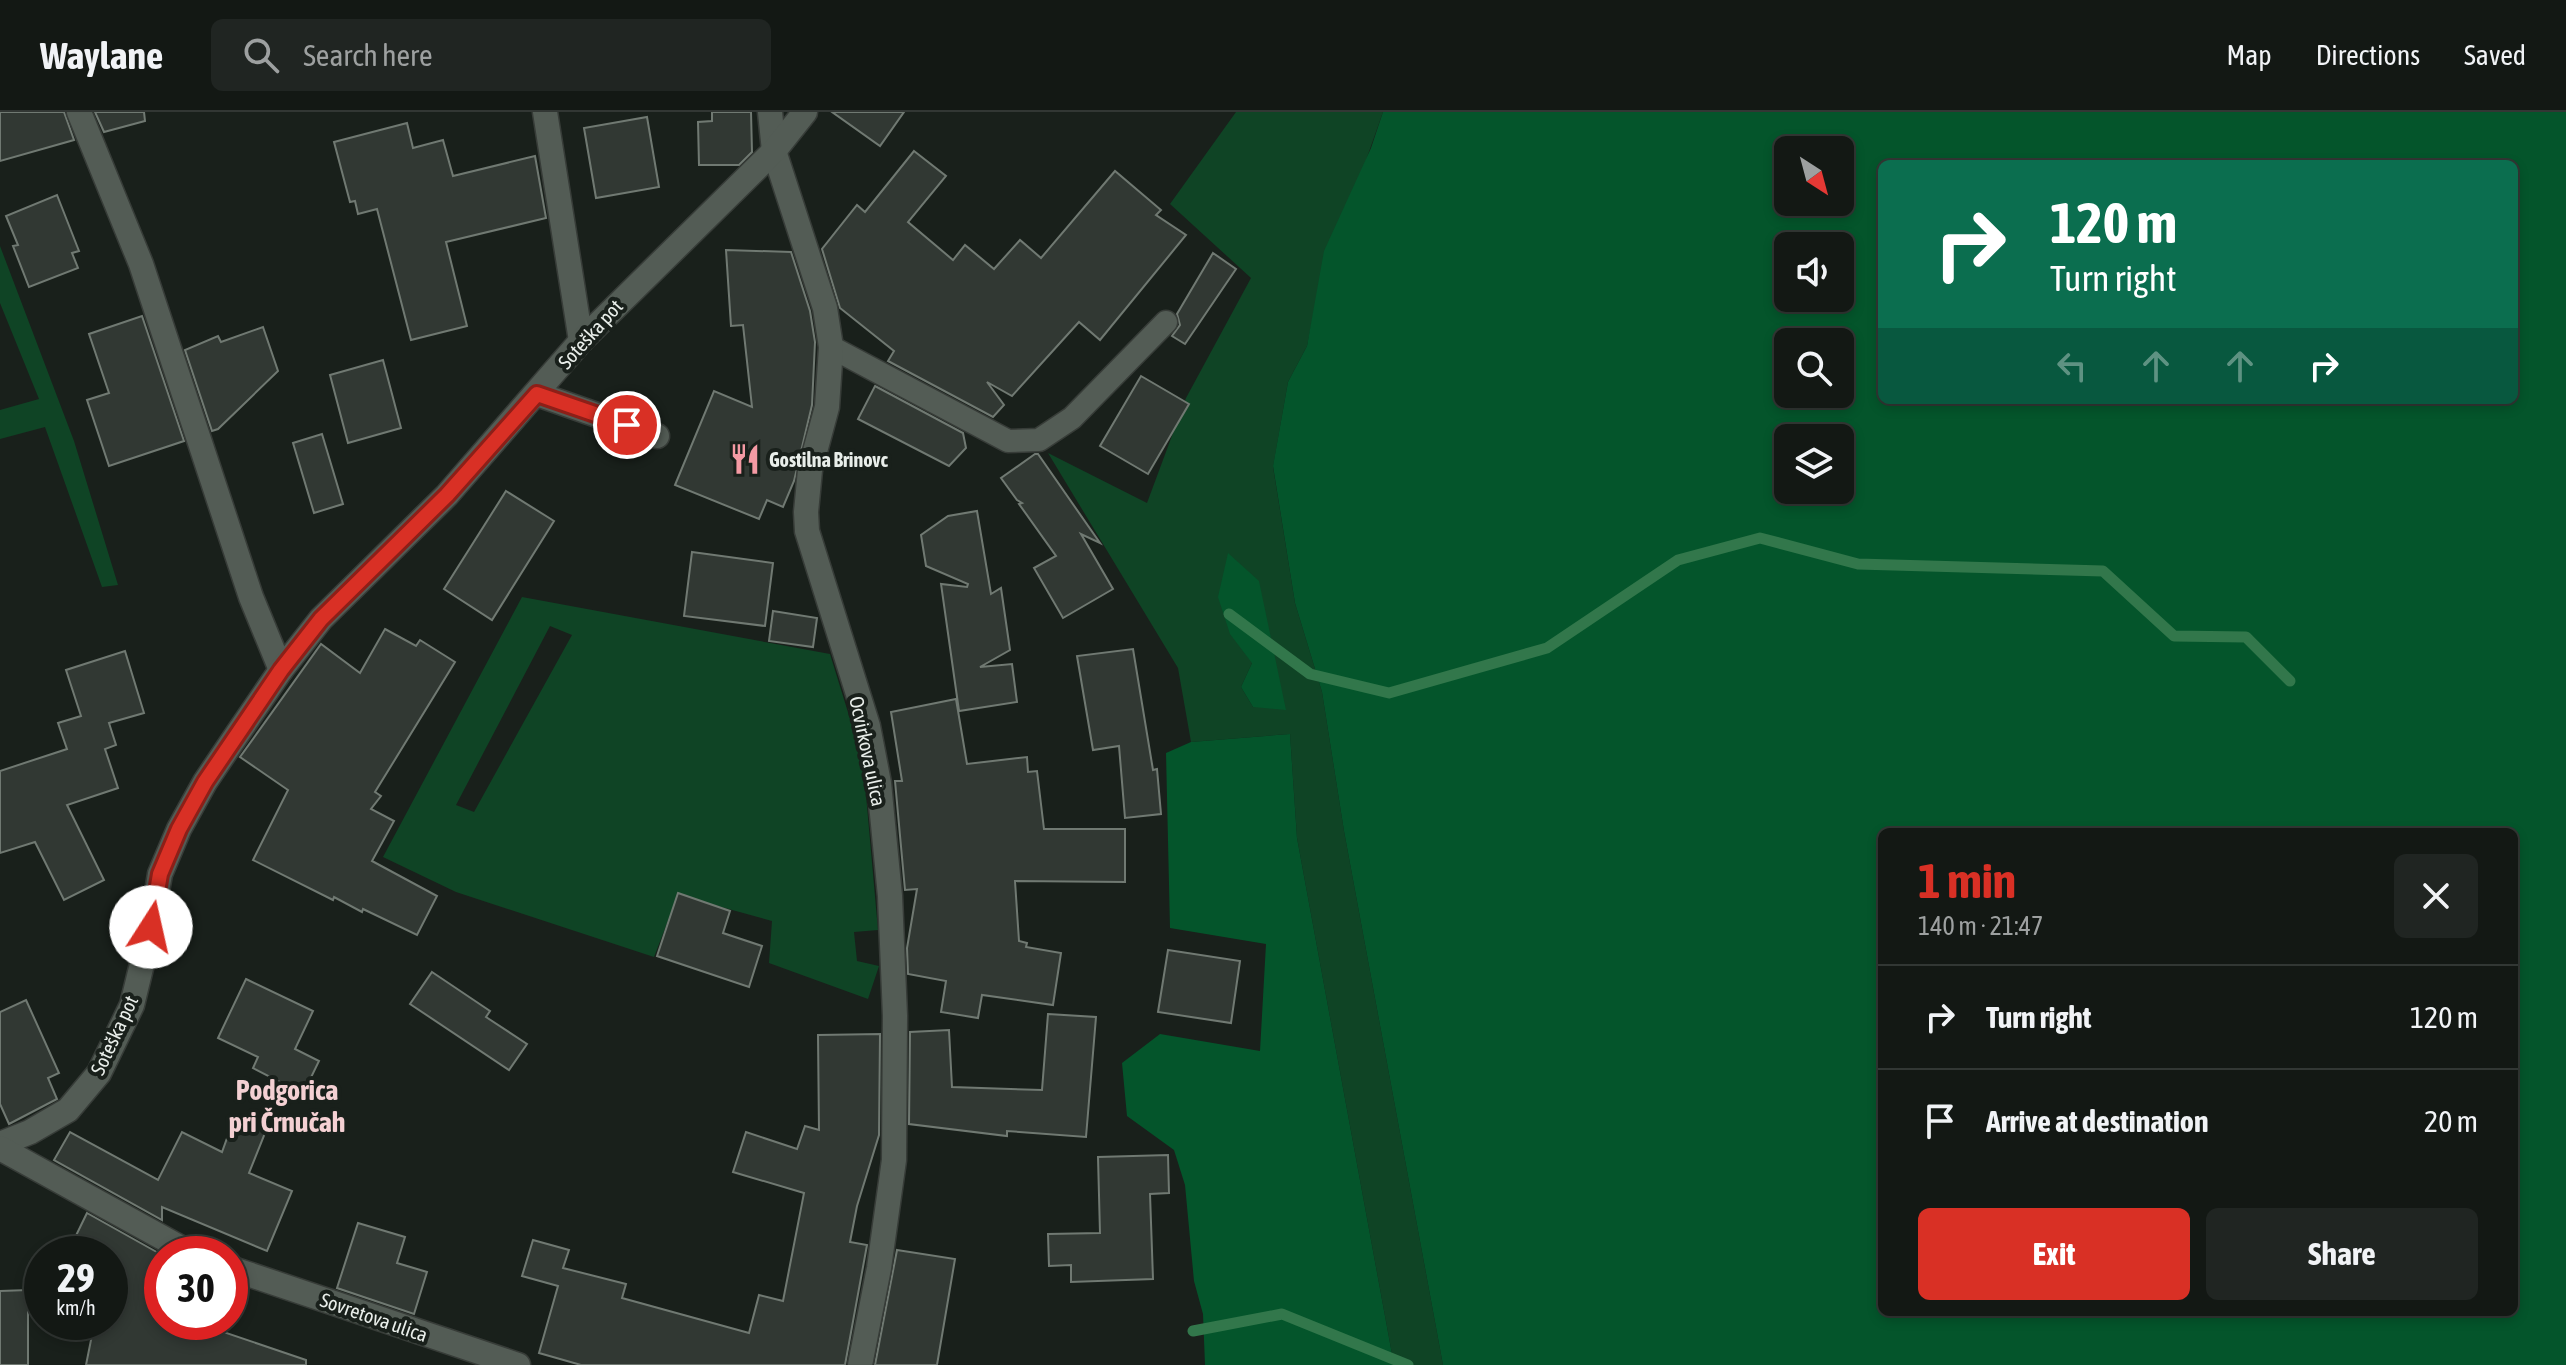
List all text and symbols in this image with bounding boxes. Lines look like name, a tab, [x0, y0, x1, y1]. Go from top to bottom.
search box	[211, 19, 771, 91]
icon: search	[239, 33, 283, 77]
text: Waylane	[40, 34, 163, 77]
text: Search here	[303, 38, 433, 72]
text: Map	[2227, 39, 2272, 71]
text: Directions	[2316, 39, 2420, 71]
text: Saved	[2464, 39, 2526, 71]
north arrow	[1774, 136, 1854, 216]
map controls	[1774, 136, 1854, 504]
text: 120 m	[2050, 191, 2177, 255]
icon: right	[1918, 192, 2022, 296]
button: sound	[1774, 232, 1854, 312]
text: Turn right	[2050, 257, 2177, 299]
street label: Soteška pot	[553, 295, 627, 373]
button: search	[1774, 328, 1854, 408]
icon: left	[2050, 344, 2094, 388]
icon: ahead	[2134, 344, 2178, 388]
icon: ahead	[2218, 344, 2262, 388]
icon: right	[2302, 344, 2346, 388]
pin	[593, 391, 661, 459]
icon: arrive	[605, 403, 649, 447]
button: layers	[1774, 424, 1854, 504]
restaurant icon: Gostilna Brinovc	[728, 442, 762, 476]
place label: Gostilna Brinovc	[769, 448, 888, 471]
street label: Ocvirkova ulica	[845, 694, 891, 808]
text: 1 min	[1918, 853, 2016, 908]
button: close	[2394, 854, 2478, 938]
position arrow	[109, 885, 193, 969]
text: 140 m · 21:47	[1918, 911, 2043, 941]
street label: Soteška pot	[86, 991, 142, 1078]
icon: right	[1918, 995, 1962, 1039]
text: Turn right	[1986, 1000, 2092, 1034]
text: 120 m	[2410, 1000, 2478, 1034]
district label: Podgorica pri Črnučah	[229, 1074, 345, 1138]
icon: arrive	[1918, 1099, 1962, 1143]
text: Arrive at destination	[1986, 1104, 2208, 1138]
text: 20 m	[2424, 1104, 2478, 1138]
button: Exit	[1918, 1208, 2190, 1300]
button: Share	[2206, 1208, 2478, 1300]
speed limit sign: 30	[144, 1236, 248, 1340]
text: 29	[57, 1255, 95, 1300]
street label: Sovretova ulica	[317, 1288, 431, 1346]
text: km/h	[56, 1296, 96, 1319]

